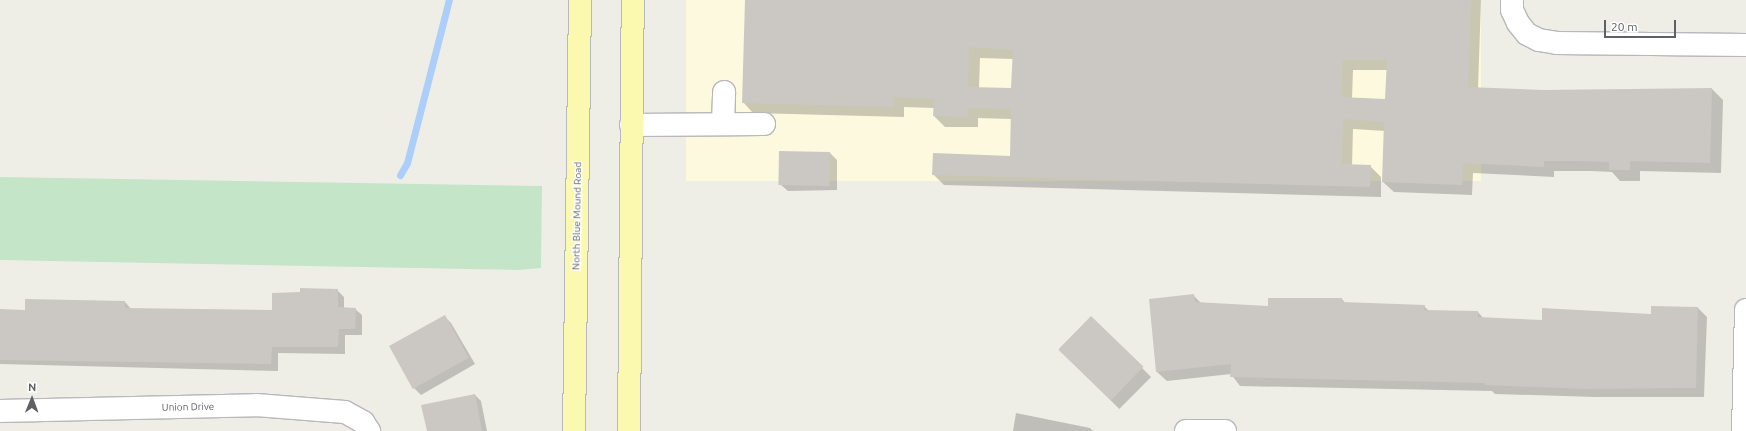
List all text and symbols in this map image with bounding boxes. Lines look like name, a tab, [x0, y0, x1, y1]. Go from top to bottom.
scale bar	[1606, 12, 1678, 38]
text: 20 m	[1611, 20, 1638, 33]
street label: North Blue Mound Road	[570, 162, 584, 270]
north arrow	[12, 379, 52, 419]
text: N	[28, 381, 36, 393]
street label: Union Drive	[162, 401, 214, 413]

